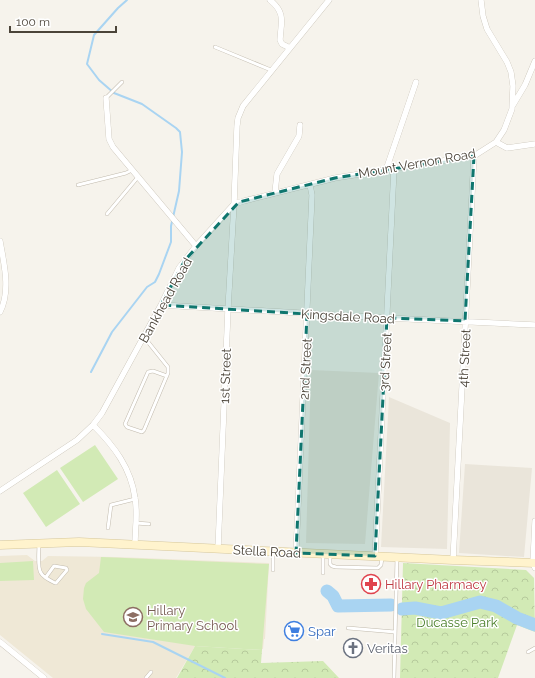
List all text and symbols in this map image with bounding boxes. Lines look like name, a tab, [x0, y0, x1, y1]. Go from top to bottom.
scale bar	[10, 8, 116, 34]
text: 100 m	[16, 15, 50, 29]
street label: Mount Vernon Road	[357, 146, 477, 181]
street label: Bankhead Road	[136, 255, 195, 345]
street label: Kingsdale Road	[301, 307, 395, 326]
street label: 4th Street	[455, 328, 474, 388]
street label: 3rd Street	[376, 332, 395, 392]
street label: 2nd Street	[296, 337, 315, 400]
street label: 1st Street	[217, 347, 234, 404]
street label: Stella Road	[232, 542, 301, 561]
pharmacy icon: Hillary Pharmacy	[360, 573, 382, 595]
place label: Hillary Pharmacy	[385, 577, 487, 592]
place label: Hillary Primary School	[147, 603, 238, 633]
school or university icon: Hillary Primary School	[122, 606, 144, 628]
park label: Ducasse Park	[416, 615, 498, 630]
supermarket icon: Spar	[283, 620, 305, 642]
place label: Spar	[308, 624, 336, 639]
church icon: Veritas	[342, 637, 364, 659]
place label: Veritas	[367, 641, 408, 656]

